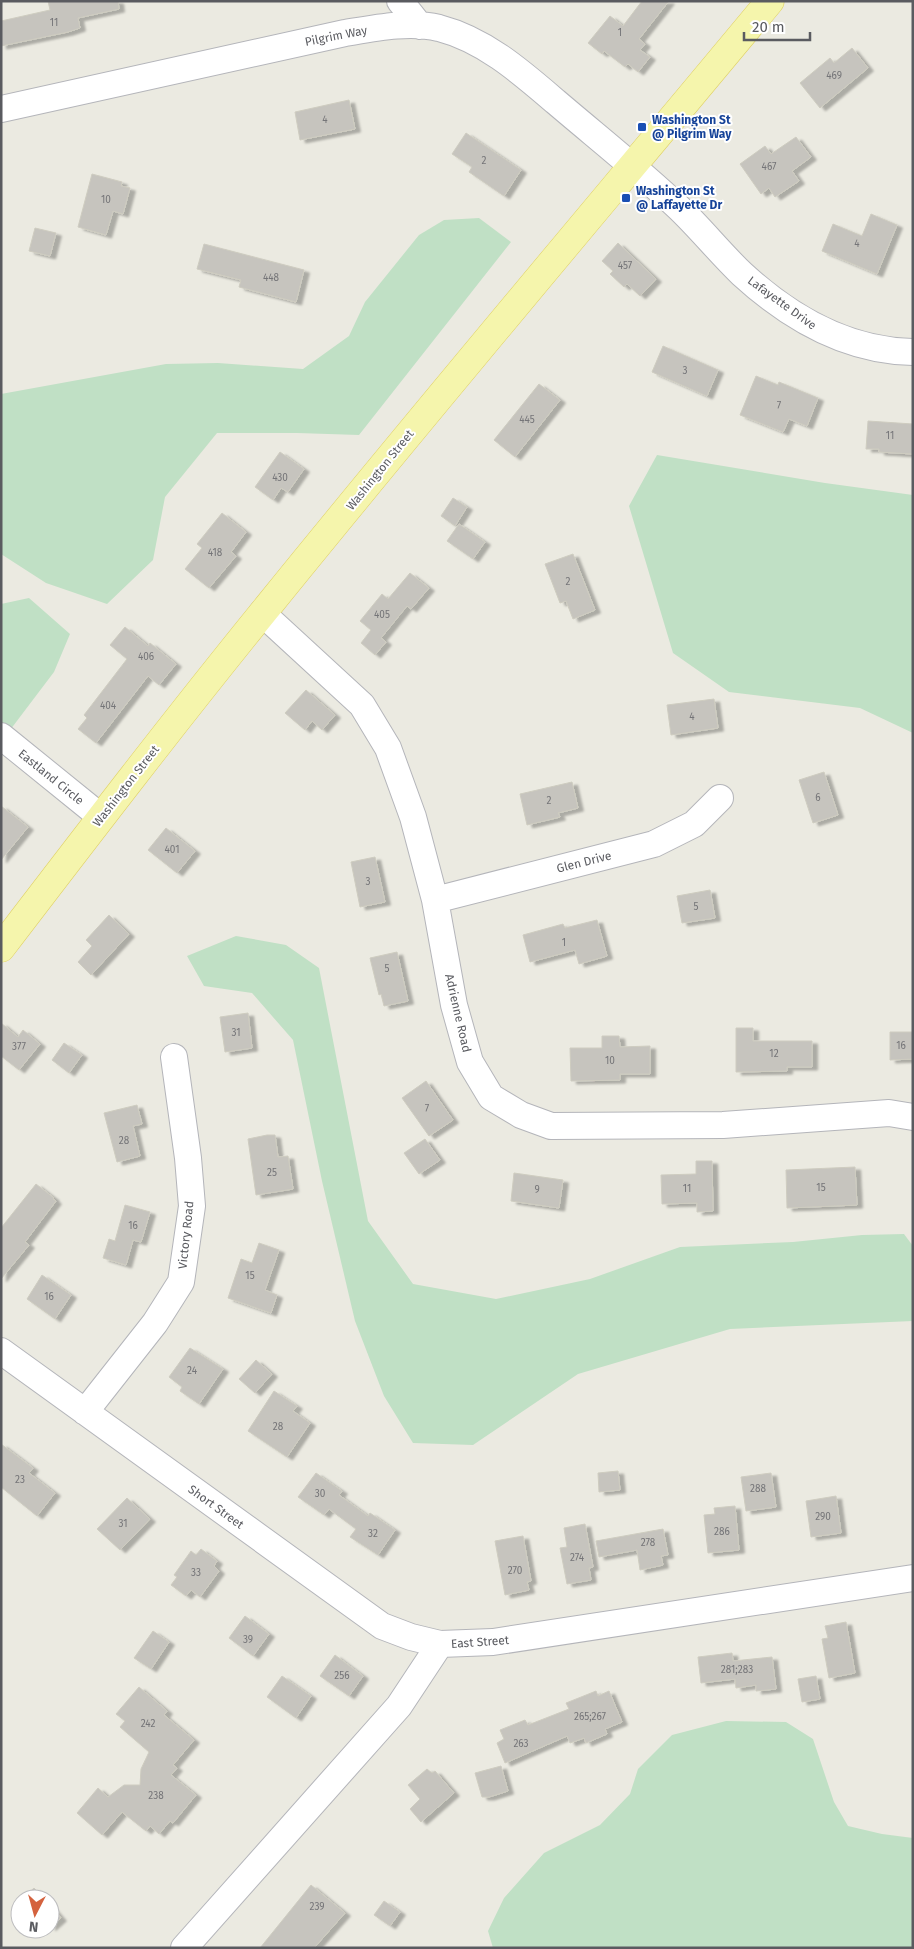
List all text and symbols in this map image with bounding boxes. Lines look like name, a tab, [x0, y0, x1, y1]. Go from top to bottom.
scale bar	[744, 10, 810, 42]
house number: 11	[50, 17, 58, 29]
text: 20 m	[752, 18, 785, 36]
street label: Pilgrim Way	[304, 23, 369, 49]
house number: 1	[618, 27, 622, 39]
house number: 469	[826, 70, 842, 82]
place label: Washington St @ Pilgrim Way	[652, 113, 732, 141]
house number: 4	[322, 114, 328, 126]
marker: Washington St @ Pilgrim Way	[636, 121, 648, 133]
house number: 2	[482, 155, 487, 167]
house number: 467	[762, 161, 777, 173]
place label: Washington St @ Laffayette Dr	[636, 184, 722, 212]
marker: Washington St @ Laffayette Dr	[620, 192, 632, 204]
house number: 10	[101, 194, 111, 206]
house number: 4	[854, 238, 860, 250]
house number: 457	[618, 260, 633, 272]
house number: 448	[263, 272, 280, 284]
street label: Lafayette Drive	[745, 273, 819, 333]
house number: 3	[683, 365, 688, 377]
house number: 7	[777, 400, 782, 412]
house number: 445	[519, 414, 535, 426]
street label: Washington Street	[343, 427, 417, 513]
house number: 11	[886, 430, 894, 442]
house number: 430	[272, 472, 288, 484]
house number: 418	[208, 547, 223, 559]
house number: 2	[566, 576, 571, 588]
house number: 405	[374, 609, 390, 621]
house number: 406	[138, 651, 154, 663]
house number: 404	[100, 700, 117, 712]
house number: 4	[689, 711, 695, 723]
street label: Washington Street	[90, 742, 162, 829]
street label: Eastland Circle	[16, 746, 86, 808]
house number: 6	[815, 792, 821, 804]
house number: 2	[547, 795, 552, 807]
house number: 401	[165, 844, 179, 856]
street label: Glen Drive	[555, 848, 613, 876]
house number: 3	[366, 876, 371, 888]
house number: 5	[693, 901, 699, 913]
house number: 1	[562, 937, 566, 949]
house number: 5	[384, 963, 390, 975]
street label: Adrienne Road	[442, 972, 474, 1054]
house number: 31	[231, 1027, 241, 1039]
house number: 16	[896, 1040, 906, 1052]
house number: 377	[12, 1041, 26, 1053]
house number: 12	[769, 1048, 779, 1060]
house number: 10	[605, 1055, 615, 1067]
house number: 7	[425, 1103, 430, 1115]
house number: 28	[119, 1135, 130, 1147]
house number: 25	[267, 1167, 277, 1179]
house number: 15	[816, 1182, 826, 1194]
house number: 11	[683, 1183, 691, 1195]
house number: 9	[534, 1184, 540, 1196]
street label: Victory Road	[175, 1200, 197, 1270]
house number: 16	[128, 1220, 138, 1232]
house number: 15	[245, 1270, 255, 1282]
house number: 16	[44, 1291, 54, 1303]
house number: 24	[187, 1365, 198, 1377]
house number: 28	[273, 1421, 284, 1433]
house number: 23	[15, 1474, 25, 1486]
street label: Short Street	[185, 1482, 247, 1532]
house number: 288	[750, 1483, 766, 1495]
house number: 30	[315, 1488, 326, 1500]
house number: 290	[815, 1511, 831, 1523]
house number: 31	[118, 1518, 128, 1530]
house number: 286	[714, 1526, 730, 1538]
house number: 32	[368, 1528, 378, 1540]
house number: 278	[641, 1537, 656, 1549]
house number: 274	[570, 1552, 585, 1564]
house number: 270	[508, 1565, 523, 1577]
house number: 33	[191, 1567, 201, 1579]
street label: East Street	[450, 1633, 510, 1651]
house number: 39	[243, 1634, 253, 1646]
house number: 281;283	[721, 1664, 753, 1676]
house number: 256	[334, 1670, 350, 1682]
house number: 265;267	[574, 1711, 607, 1723]
house number: 242	[141, 1718, 155, 1730]
house number: 263	[513, 1738, 529, 1750]
house number: 238	[148, 1790, 164, 1802]
north arrow	[10, 1889, 60, 1939]
house number: 239	[309, 1901, 325, 1913]
text: N	[28, 1917, 39, 1935]

